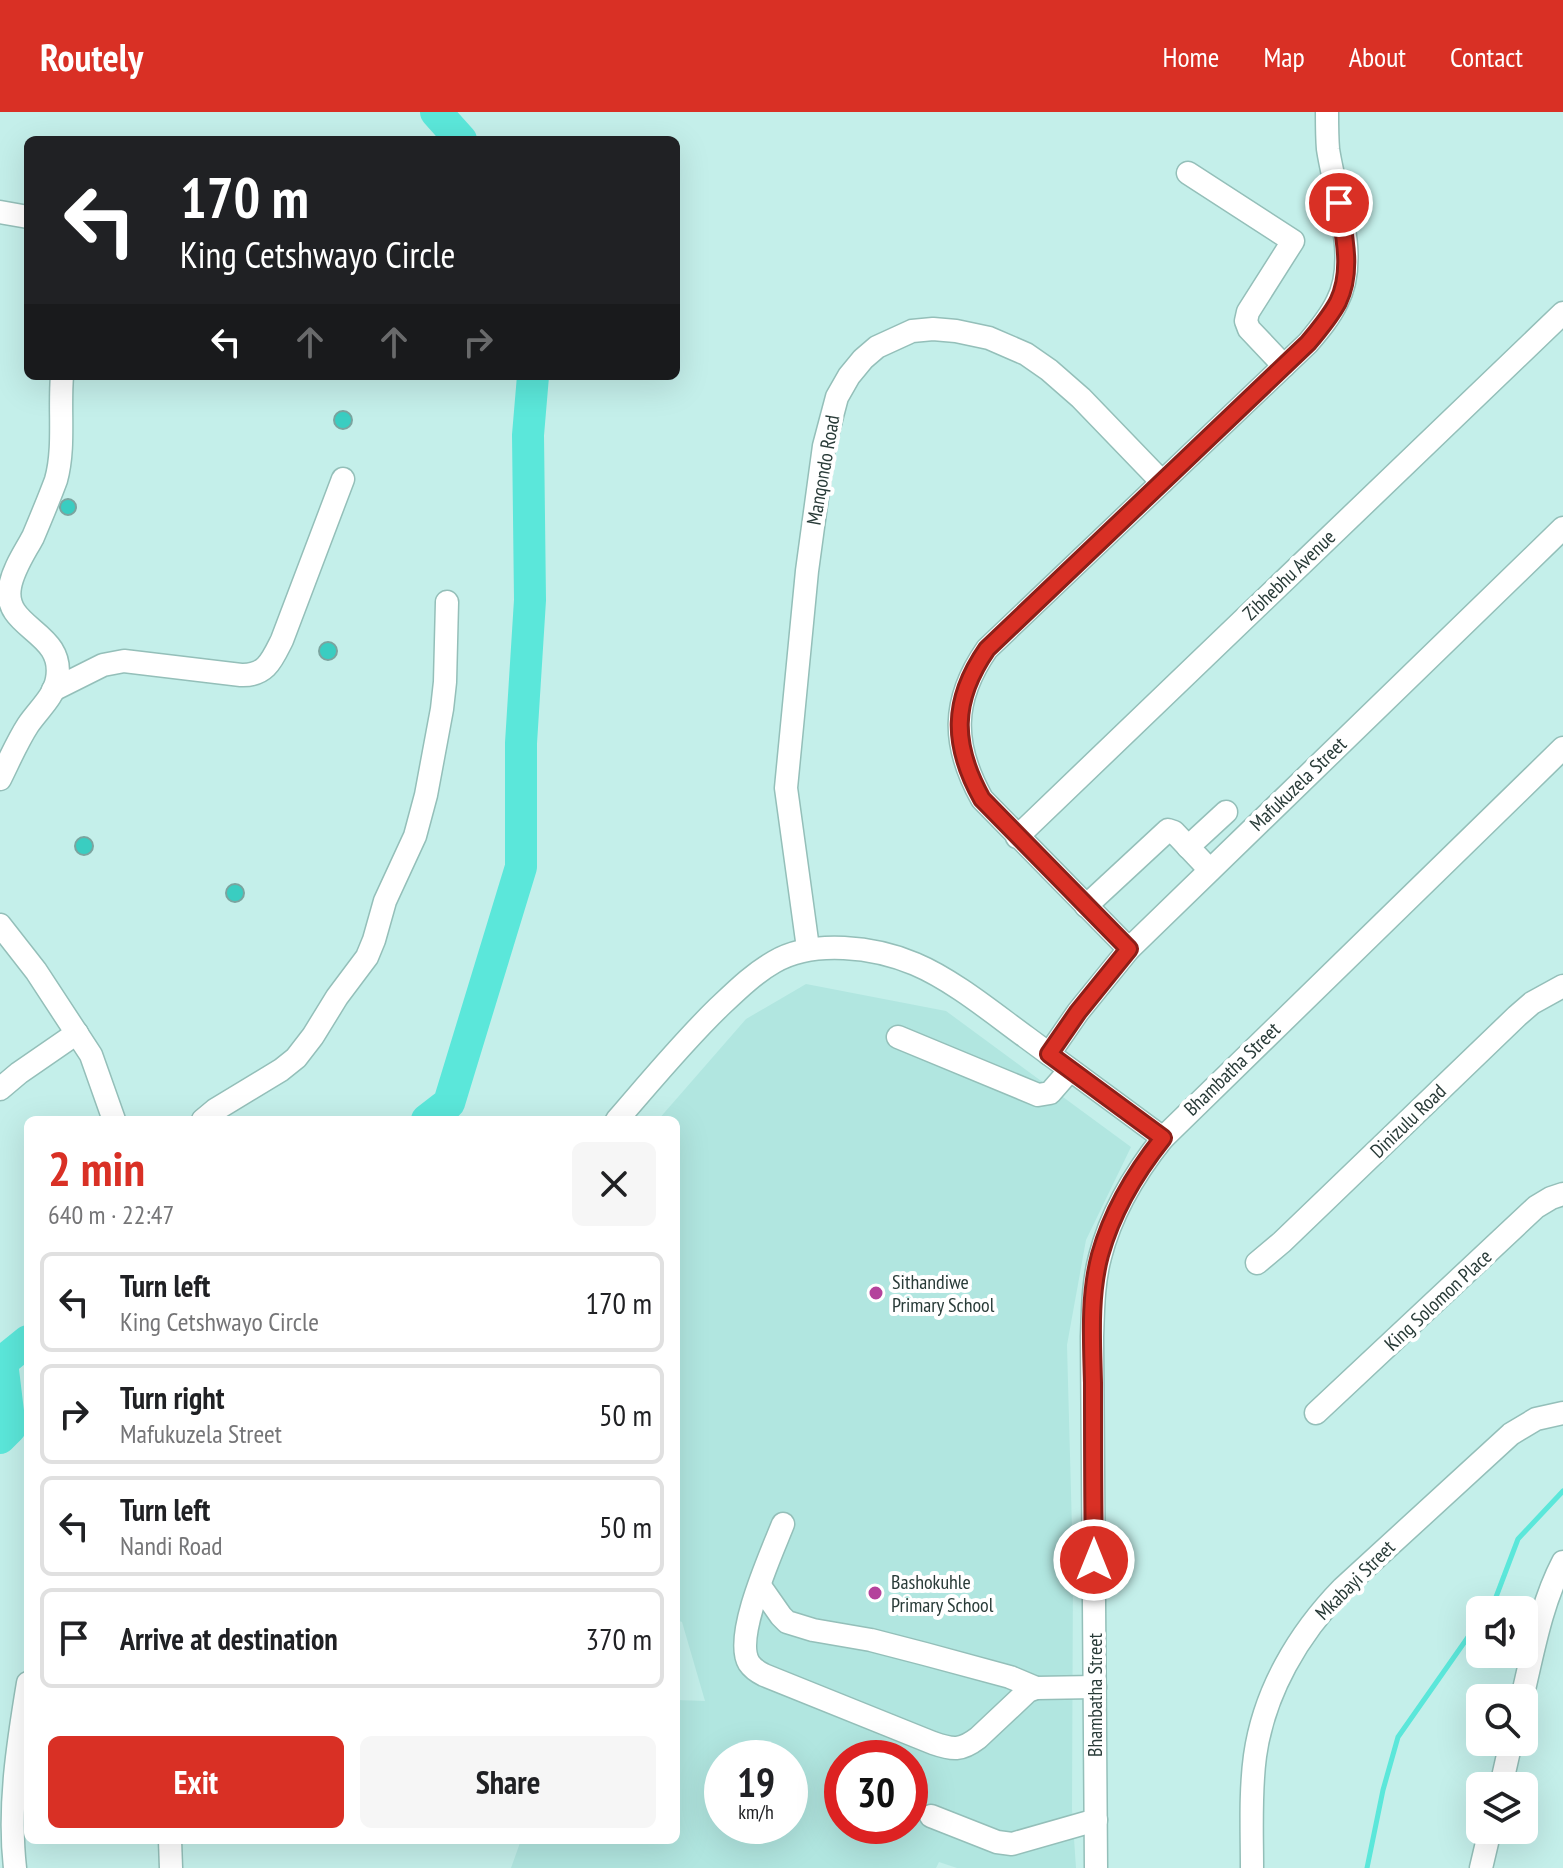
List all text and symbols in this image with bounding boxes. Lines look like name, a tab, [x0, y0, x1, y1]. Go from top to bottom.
text: Routely	[40, 32, 143, 81]
text: Home	[1163, 38, 1219, 75]
text: Map	[1263, 38, 1305, 75]
text: About	[1349, 38, 1406, 75]
text: Contact	[1450, 38, 1523, 75]
text: 170 m	[180, 161, 309, 233]
icon: left	[48, 168, 152, 272]
pin	[1305, 169, 1373, 237]
icon: arrive	[1317, 181, 1361, 225]
text: King Cetshwayo Circle	[180, 231, 455, 278]
icon: left	[204, 320, 248, 364]
icon: ahead	[288, 320, 332, 364]
icon: ahead	[372, 320, 416, 364]
icon: right	[456, 320, 500, 364]
street label: Manqondo Road	[801, 413, 845, 527]
street label: Zibhebhu Avenue	[1237, 524, 1341, 626]
street label: Mafukuzela Street	[1244, 731, 1352, 837]
street label: Bhambatha Street	[1178, 1016, 1286, 1121]
street label: Dinizulu Road	[1365, 1078, 1451, 1164]
text: 2 min	[48, 1137, 145, 1199]
button: close	[572, 1142, 656, 1226]
text: 640 m · 22:47	[48, 1198, 174, 1231]
street label: King Solomon Place	[1379, 1244, 1497, 1356]
text: Turn left	[120, 1266, 210, 1305]
place label: Sithandiwe Primary School	[892, 1269, 995, 1318]
icon: left	[52, 1280, 96, 1324]
text: 170 m	[586, 1283, 652, 1322]
marker: Sithandiwe Primary School	[867, 1284, 885, 1302]
text: King Cetshwayo Circle	[120, 1305, 319, 1338]
text: Turn right	[120, 1378, 224, 1417]
icon: right	[52, 1392, 96, 1436]
text: 50 m	[599, 1395, 652, 1434]
text: Mafukuzela Street	[120, 1417, 282, 1450]
text: Turn left	[120, 1490, 210, 1529]
icon: left	[52, 1504, 96, 1548]
text: 50 m	[599, 1507, 652, 1546]
position arrow	[1052, 1518, 1136, 1602]
text: Nandi Road	[120, 1529, 223, 1562]
street label: Mkabayi Street	[1310, 1534, 1401, 1625]
place label: Bashokuhle Primary School	[891, 1569, 994, 1618]
marker: Bashokuhle Primary School	[866, 1584, 884, 1602]
map controls	[1466, 1596, 1538, 1844]
button: sound	[1466, 1596, 1538, 1668]
icon: arrive	[52, 1616, 96, 1660]
text: Arrive at destination	[120, 1619, 338, 1658]
text: 370 m	[586, 1619, 652, 1658]
street label: Bhambatha Street	[1082, 1633, 1108, 1757]
button: search	[1466, 1684, 1538, 1756]
button: Exit	[48, 1736, 344, 1828]
button: Share	[360, 1736, 656, 1828]
speed limit sign: 30	[824, 1740, 928, 1844]
text: 19	[737, 1756, 775, 1808]
button: layers	[1466, 1772, 1538, 1844]
text: km/h	[738, 1799, 774, 1825]

